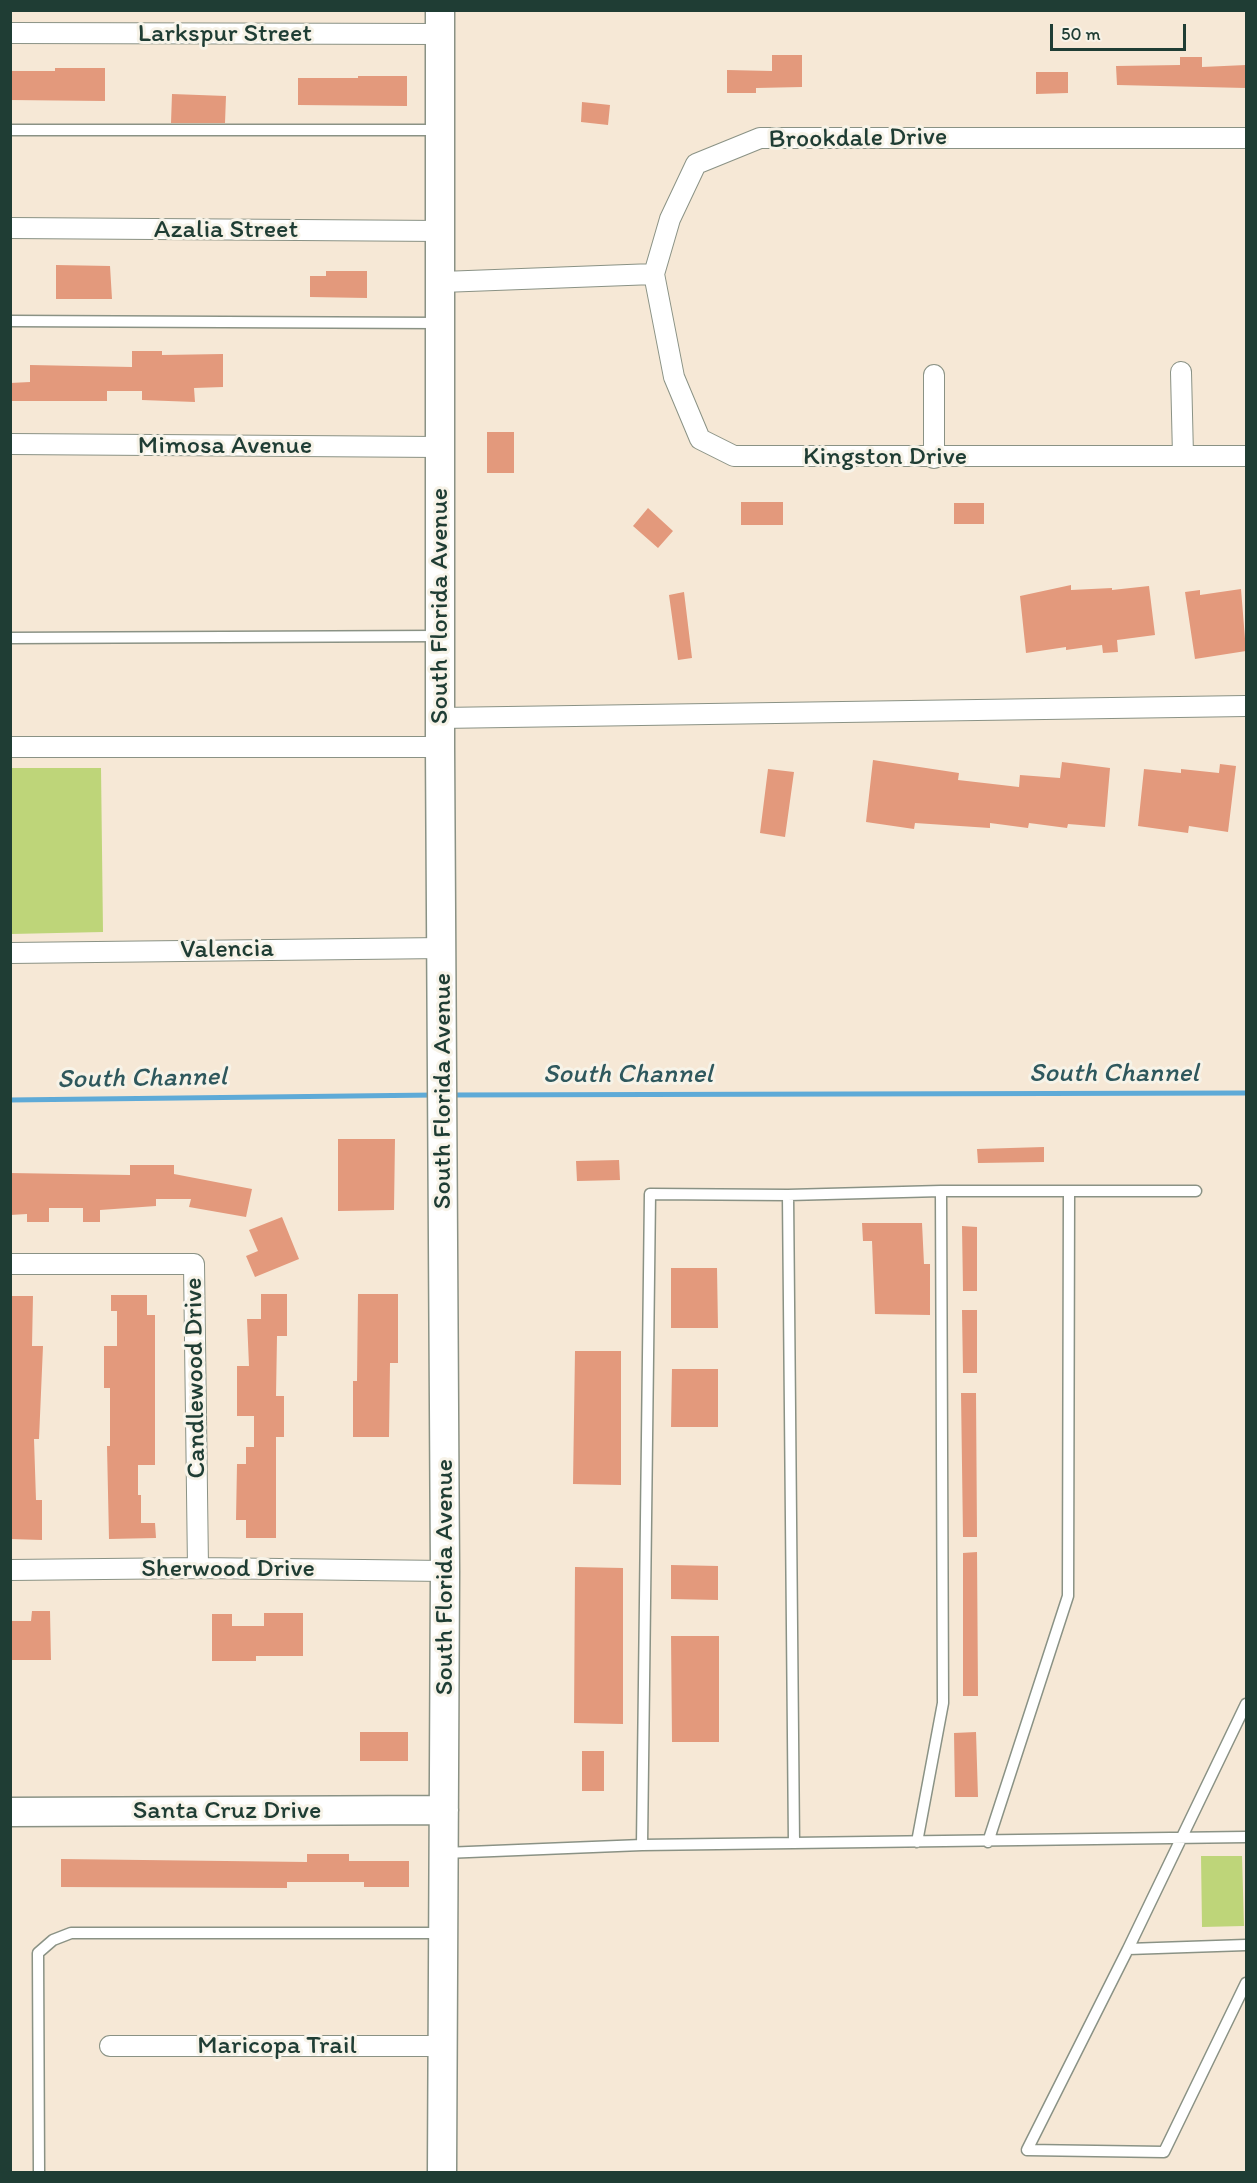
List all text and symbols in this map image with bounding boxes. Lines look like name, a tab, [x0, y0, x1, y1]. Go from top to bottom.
scale bar	[1053, 12, 1190, 50]
street label: Larkspur Street	[138, 18, 312, 50]
text: 50 m	[1061, 23, 1101, 45]
street label: Brookdale Drive	[768, 122, 948, 156]
street label: Azalia Street	[154, 214, 298, 246]
street label: Mimosa Avenue	[138, 430, 312, 462]
street label: Kingston Drive	[803, 441, 967, 473]
street label: South Florida Avenue	[424, 488, 456, 724]
street label: Valencia	[180, 934, 274, 966]
street label: South Florida Avenue	[427, 973, 459, 1209]
water label: South Channel	[1029, 1058, 1199, 1090]
water label: South Channel	[543, 1059, 713, 1091]
water label: South Channel	[57, 1061, 227, 1097]
street label: Candlewood Drive	[179, 1277, 213, 1479]
street label: South Florida Avenue	[429, 1459, 461, 1695]
street label: Sherwood Drive	[141, 1553, 315, 1585]
street label: Santa Cruz Drive	[133, 1795, 321, 1827]
street label: Maricopa Trail	[197, 2030, 357, 2062]

